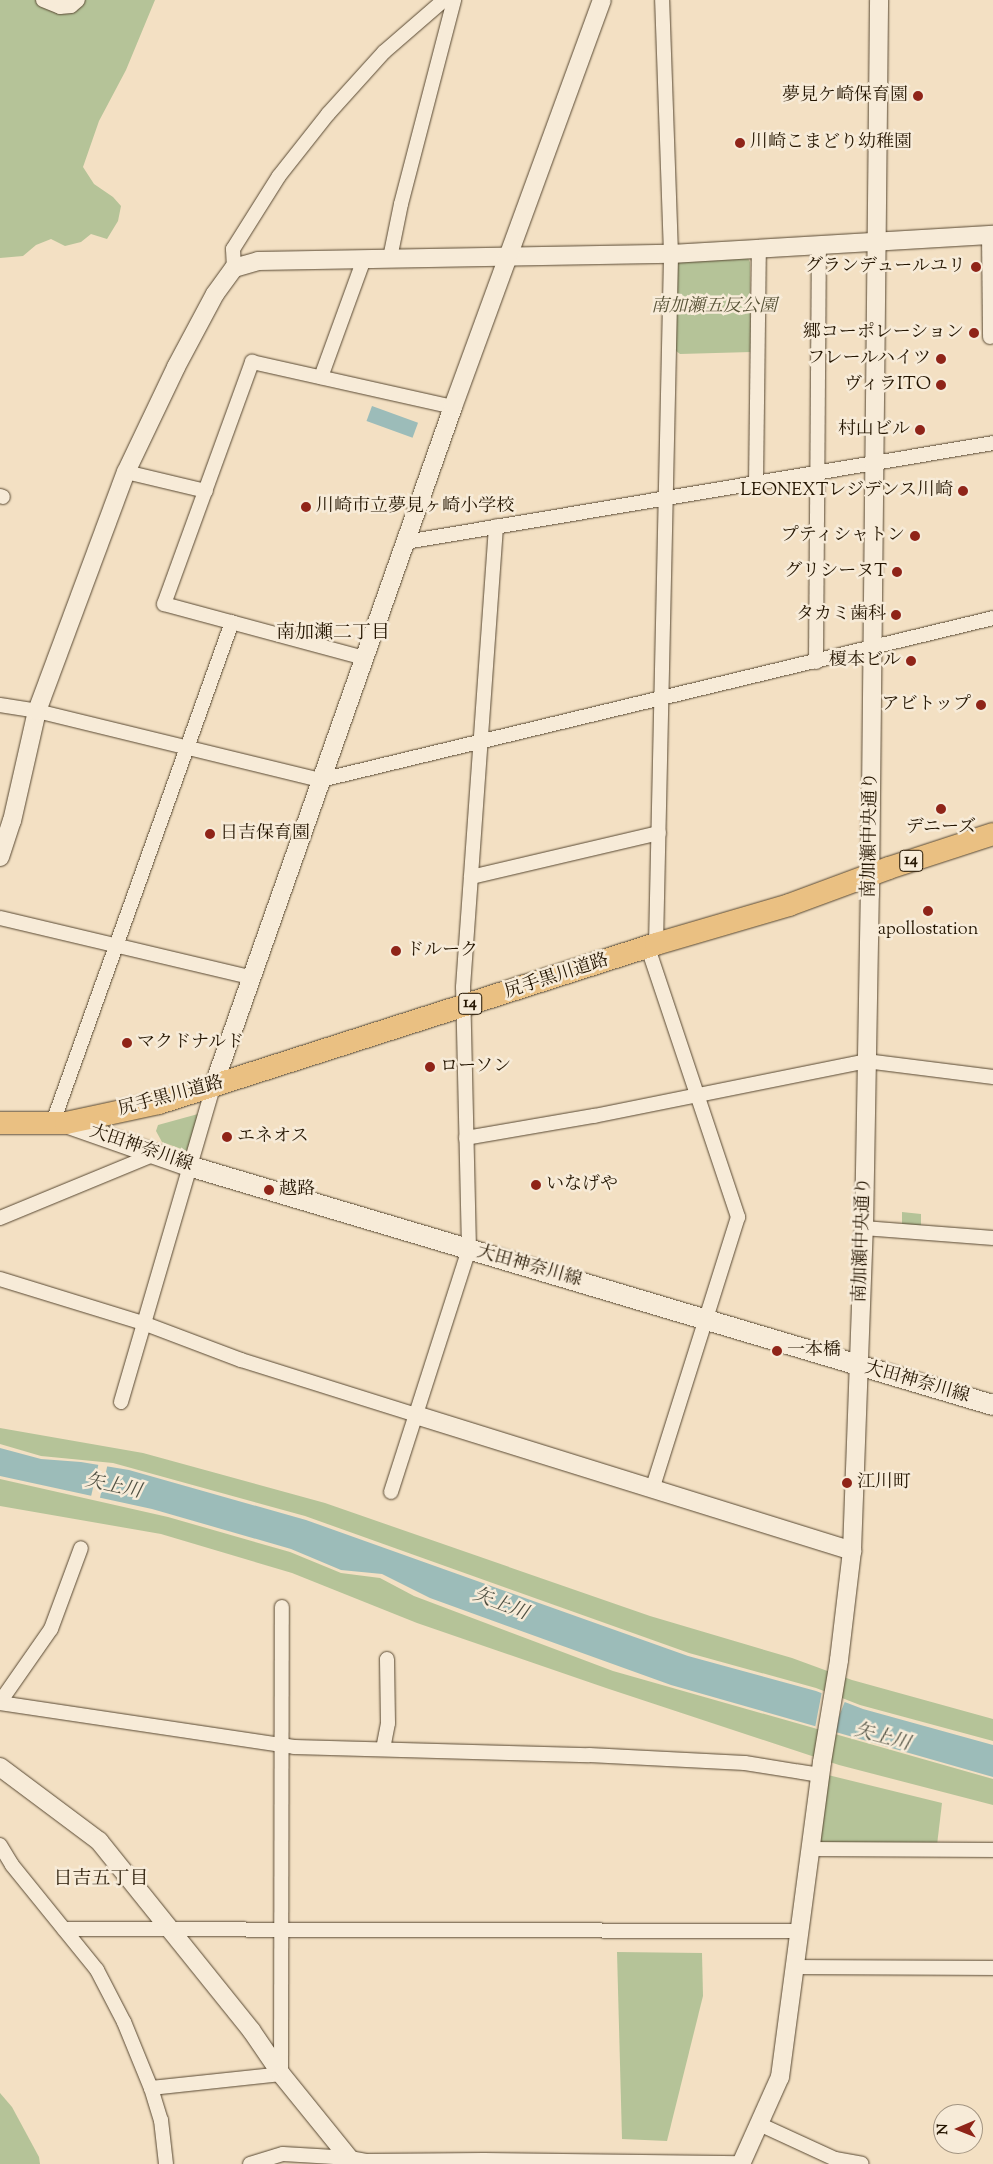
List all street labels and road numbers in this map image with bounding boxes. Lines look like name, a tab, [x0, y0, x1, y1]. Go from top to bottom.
street label: 南加瀬中央通り	[859, 772, 883, 898]
road number: 14	[898, 848, 924, 874]
street label: 尻手黒川道路	[502, 950, 612, 1004]
road number: 14	[458, 991, 482, 1018]
street label: 尻手黒川道路	[116, 1073, 226, 1121]
street label: 大田神奈川線	[86, 1121, 196, 1177]
street label: 南加瀬中央通り	[850, 1177, 876, 1303]
street label: 大田神奈川線	[474, 1242, 584, 1292]
street label: 大田神奈川線	[862, 1358, 972, 1408]

